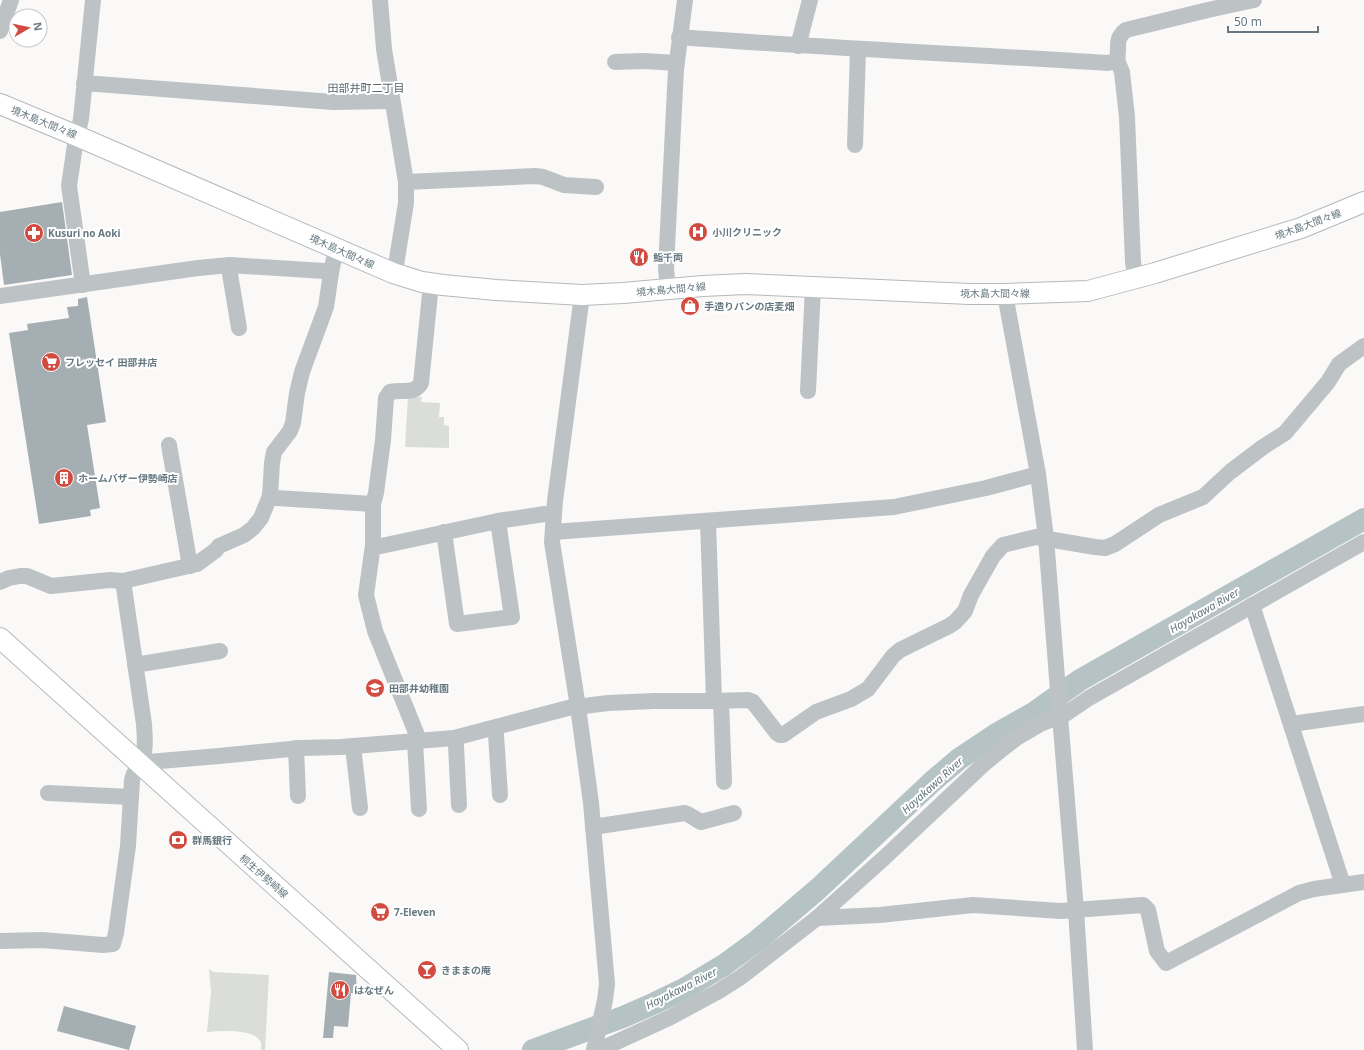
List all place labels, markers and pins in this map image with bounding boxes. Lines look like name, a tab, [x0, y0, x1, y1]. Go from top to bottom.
hospital icon: 小川クリニック	[687, 221, 709, 243]
pharmacy icon: Kusuri no Aoki	[23, 222, 45, 244]
place label: 小川クリニック	[712, 225, 782, 239]
place label: Kusuri no Aoki	[48, 226, 120, 240]
restaurant icon: 鮨千両	[628, 246, 650, 268]
place label: 鮨千両	[653, 250, 683, 264]
shop icon: 手造りパンの店麦畑	[679, 295, 701, 317]
place label: 手造りパンの店麦畑	[704, 299, 795, 313]
supermarket icon: フレッセイ 田部井店	[40, 351, 62, 373]
place label: フレッセイ 田部井店	[65, 355, 158, 369]
building icon: ホームバザー伊勢崎店	[53, 467, 75, 489]
place label: ホームバザー伊勢崎店	[78, 471, 178, 485]
school or university icon: 田部井幼稚園	[364, 677, 386, 699]
place label: 田部井幼稚園	[389, 681, 449, 695]
bank icon: 群馬銀行	[167, 829, 189, 851]
place label: 群馬銀行	[192, 833, 232, 847]
supermarket icon: 7-Eleven	[369, 901, 391, 923]
place label: 7-Eleven	[394, 905, 435, 919]
bar icon: きままの庵	[416, 959, 438, 981]
place label: きままの庵	[441, 963, 491, 977]
restaurant icon: はなぜん	[329, 979, 351, 1001]
place label: はなぜん	[354, 983, 394, 997]

